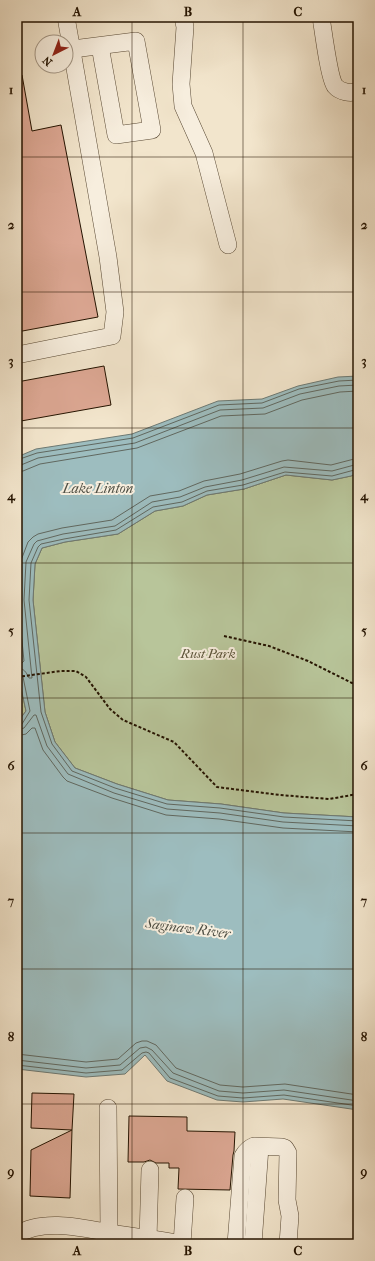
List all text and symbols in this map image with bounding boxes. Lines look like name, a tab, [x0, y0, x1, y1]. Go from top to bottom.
text: A	[72, 4, 82, 19]
text: B	[184, 4, 193, 19]
text: C	[294, 4, 303, 19]
north arrow	[34, 34, 74, 74]
text: N	[40, 53, 55, 69]
text: 1	[9, 82, 14, 97]
text: 1	[362, 82, 367, 97]
text: 2	[8, 217, 15, 232]
text: 2	[361, 217, 368, 232]
text: 3	[8, 353, 14, 369]
text: 3	[361, 353, 367, 369]
water label: Lake Linton	[62, 480, 134, 497]
text: 4	[6, 488, 16, 504]
text: 4	[359, 488, 369, 504]
text: 5	[8, 623, 14, 638]
text: 5	[361, 623, 367, 638]
park label: Rust Park	[180, 646, 236, 661]
text: 6	[7, 758, 15, 773]
text: 6	[360, 758, 368, 773]
text: 7	[7, 893, 15, 908]
text: 7	[360, 893, 368, 908]
water label: Saginaw River	[144, 915, 233, 942]
text: 8	[8, 1029, 15, 1044]
text: 8	[361, 1029, 368, 1044]
text: 9	[7, 1164, 15, 1180]
text: 9	[360, 1164, 368, 1180]
text: A	[72, 1243, 82, 1258]
text: B	[184, 1243, 193, 1258]
text: C	[294, 1243, 303, 1258]

